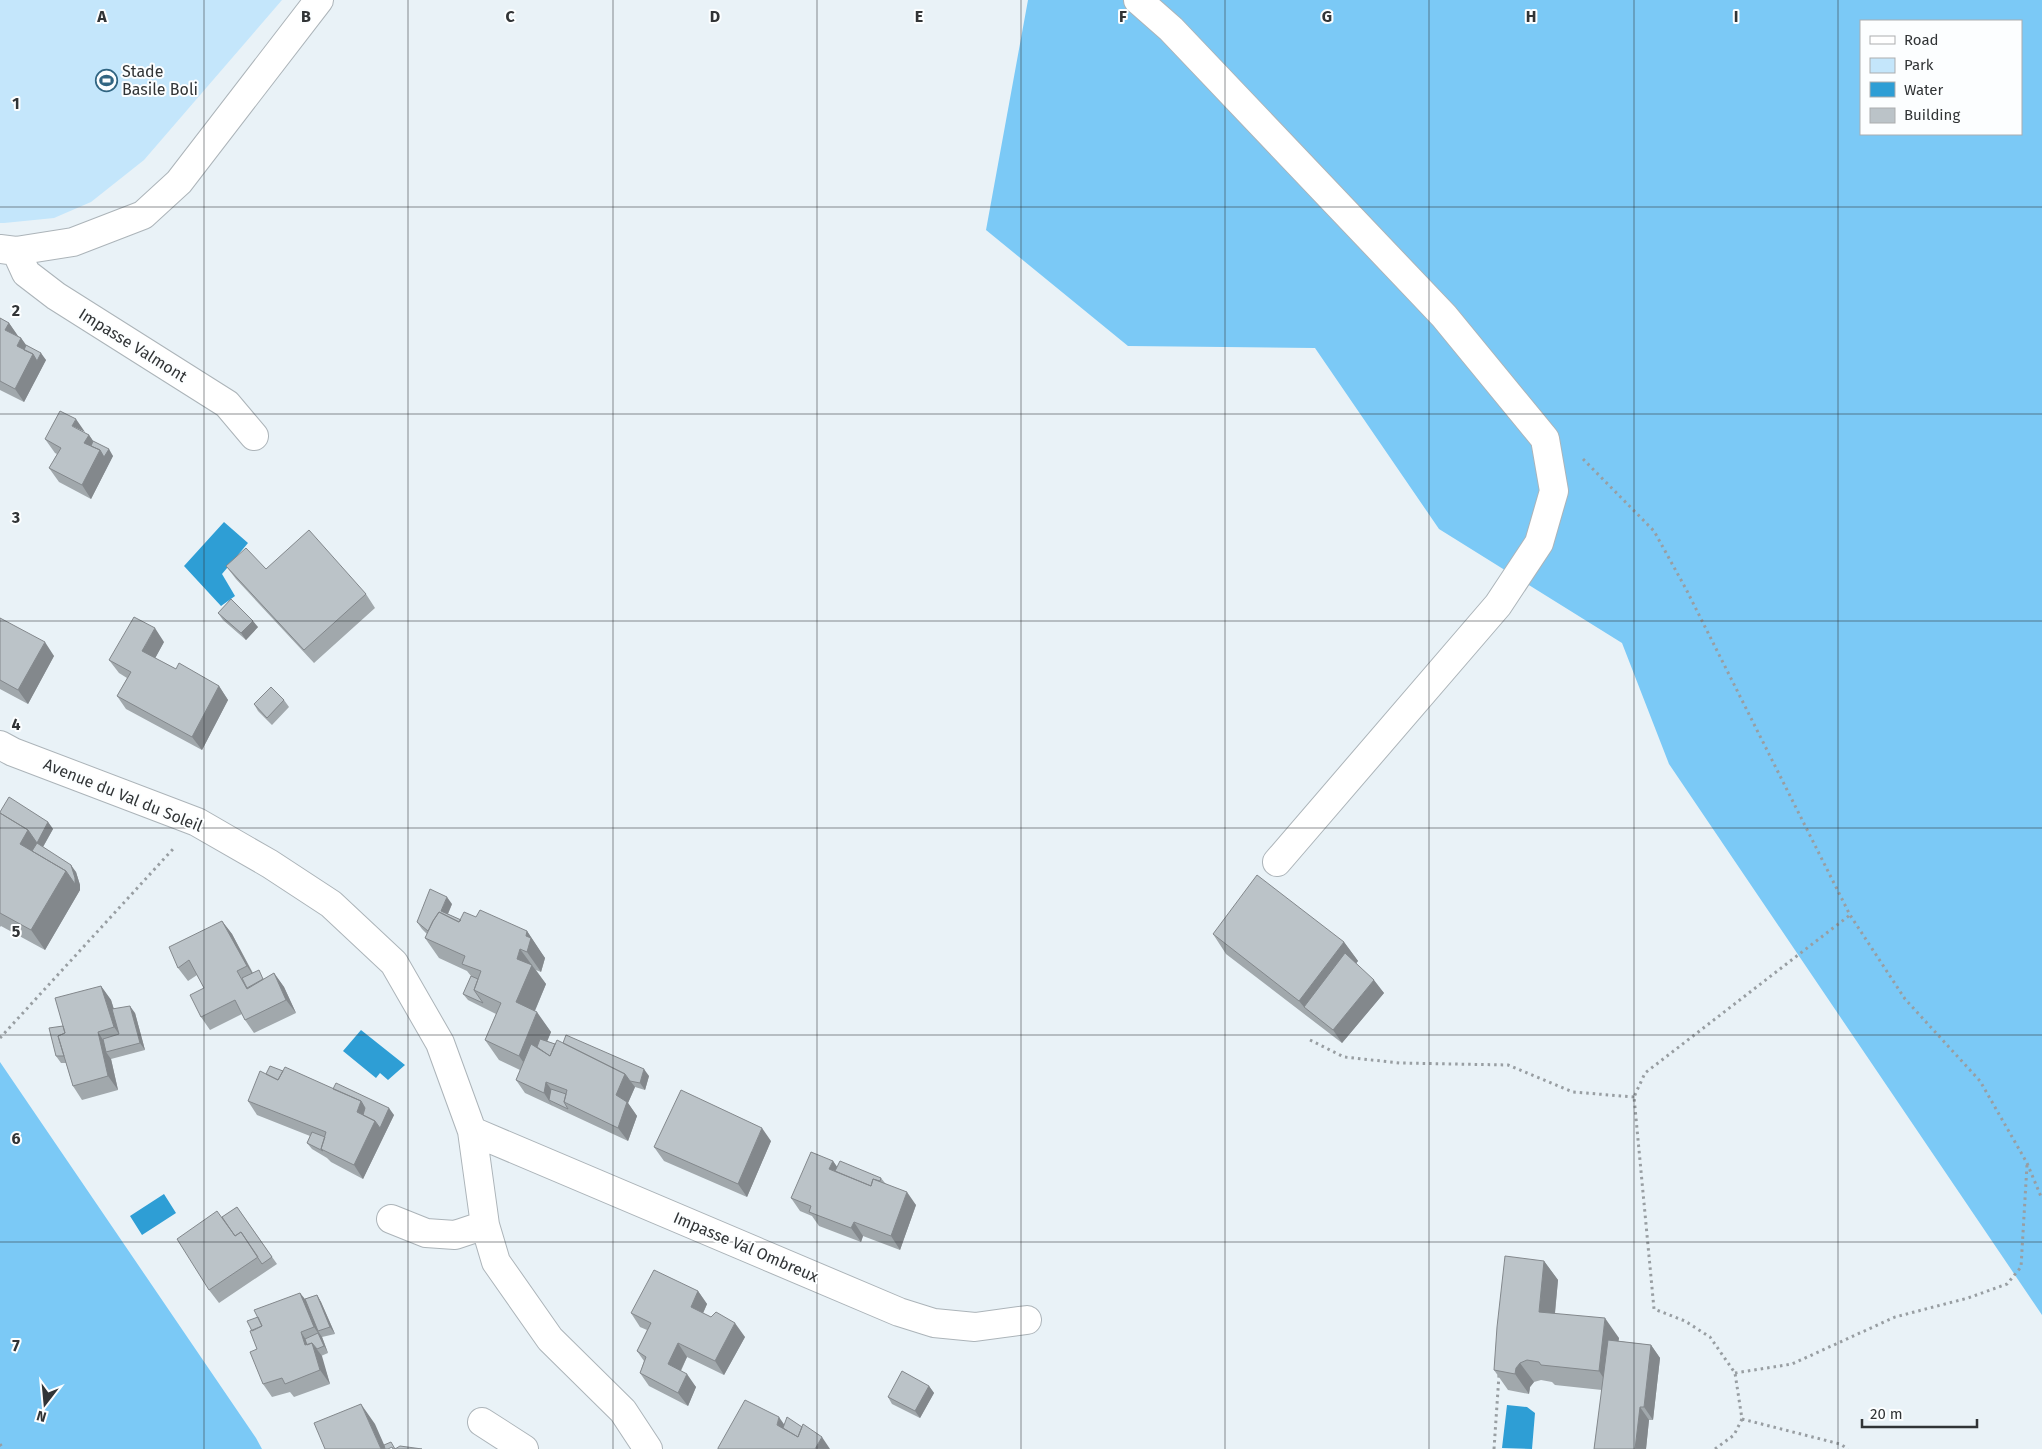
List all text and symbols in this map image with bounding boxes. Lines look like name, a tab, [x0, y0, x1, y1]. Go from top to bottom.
text: A	[96, 7, 107, 26]
text: B	[301, 7, 311, 26]
text: C	[505, 7, 515, 26]
text: D	[710, 7, 720, 26]
text: E	[915, 7, 923, 26]
text: F	[1119, 7, 1127, 26]
text: G	[1322, 7, 1332, 26]
text: H	[1526, 7, 1536, 26]
text: I	[1734, 7, 1738, 26]
legend	[1860, 20, 2022, 135]
text: Road	[1904, 31, 1939, 49]
text: Park	[1904, 56, 1934, 74]
place label: Stade Basile Boli	[122, 62, 198, 99]
sports icon: Stade Basile Boli	[94, 68, 118, 92]
text: Water	[1904, 81, 1943, 99]
text: 1	[12, 94, 20, 113]
text: Building	[1904, 106, 1960, 124]
text: 2	[12, 301, 20, 320]
street label: Impasse Valmont	[75, 304, 191, 386]
text: 3	[11, 508, 20, 527]
text: 4	[11, 715, 21, 734]
street label: Avenue du Val du Soleil	[41, 754, 206, 836]
text: 5	[12, 922, 21, 941]
text: 6	[11, 1129, 21, 1148]
street label: Impasse Val Ombreux	[671, 1208, 822, 1286]
text: 7	[12, 1336, 20, 1355]
north arrow	[20, 1379, 70, 1429]
scale bar	[1862, 1396, 1977, 1428]
text: 20 m	[1870, 1405, 1903, 1423]
text: N	[35, 1407, 48, 1425]

